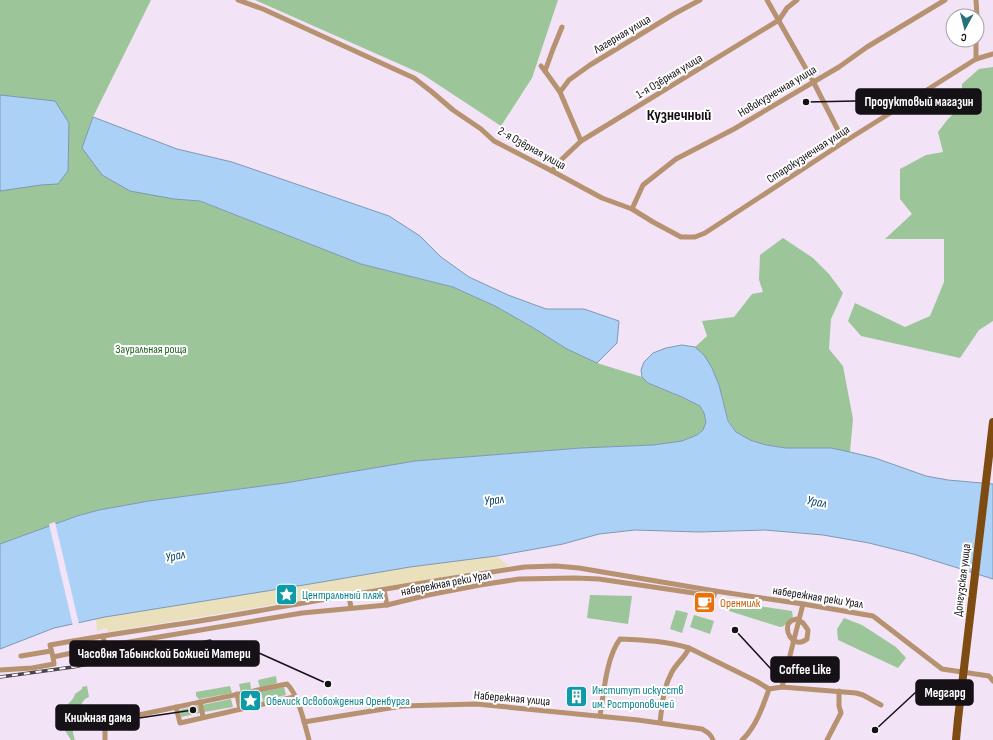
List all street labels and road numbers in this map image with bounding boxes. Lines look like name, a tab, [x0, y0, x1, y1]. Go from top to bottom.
street label: Лагерная улица	[590, 11, 654, 58]
street label: 1-я Озёрная улица	[633, 51, 706, 102]
street label: Новокузнечная улица	[735, 62, 819, 121]
street label: Старокузнечная улица	[764, 122, 853, 187]
street label: 2-я Озёрная улица	[495, 124, 569, 174]
street label: Донгузская улица	[951, 543, 974, 617]
street label: набережная реки Урал	[400, 567, 493, 600]
street label: набережная реки Урал	[772, 583, 865, 612]
street label: Набережная улица	[473, 688, 551, 709]

